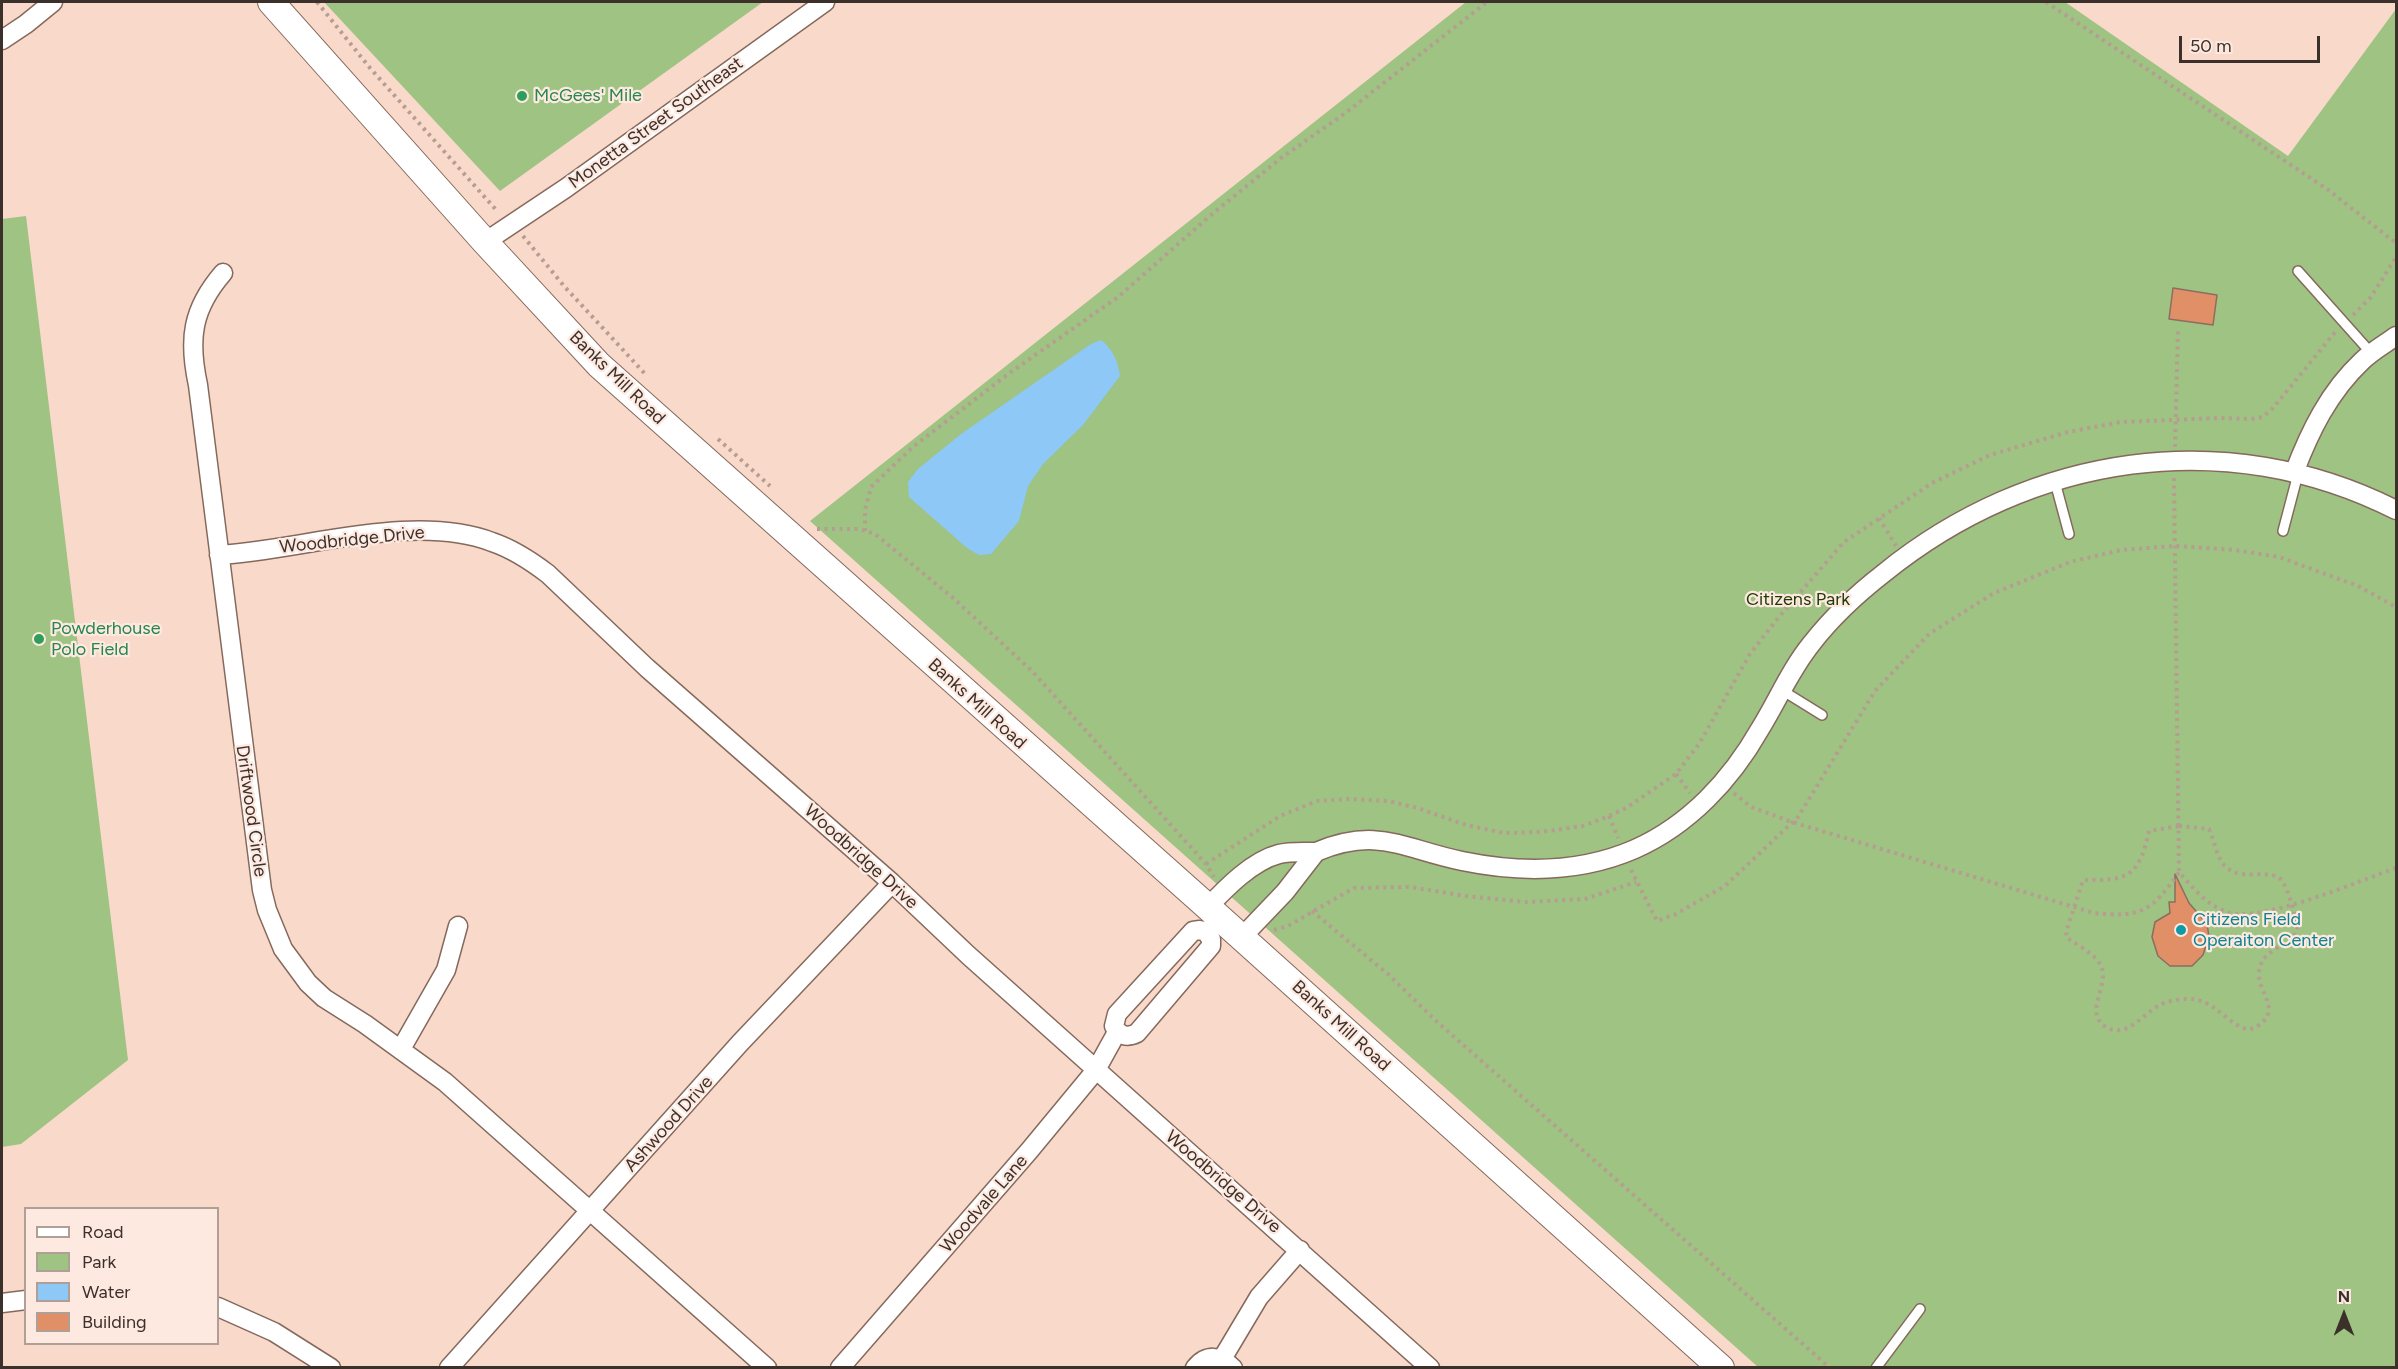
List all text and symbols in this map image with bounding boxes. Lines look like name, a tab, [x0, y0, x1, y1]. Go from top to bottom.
scale bar	[2182, 24, 2323, 62]
text: 50 m	[2190, 35, 2232, 57]
street label: Monetta Street Southeast	[565, 52, 747, 194]
place label: McGees' Mile	[534, 85, 642, 107]
marker: McGees' Mile	[515, 89, 529, 103]
street label: Banks Mill Road	[565, 327, 669, 429]
street label: Woodbridge Drive	[278, 522, 426, 558]
park label: Citizens Park	[1746, 589, 1850, 611]
place label: Powderhouse Polo Field	[51, 618, 161, 660]
marker: Powderhouse Polo Field	[32, 632, 46, 646]
street label: Banks Mill Road	[923, 654, 1031, 754]
street label: Driftwood Circle	[231, 744, 271, 878]
street label: Woodbridge Drive	[800, 800, 922, 914]
place label: Citizens Field Operaiton Center	[2193, 909, 2334, 952]
marker: Citizens Field Operaiton Center	[2174, 923, 2188, 937]
street label: Banks Mill Road	[1287, 976, 1395, 1076]
street label: Ashwood Drive	[620, 1071, 718, 1177]
street label: Woodbridge Drive	[1161, 1126, 1285, 1238]
street label: Woodvale Lane	[936, 1151, 1032, 1257]
legend	[24, 1207, 219, 1345]
text: Road	[82, 1221, 123, 1243]
text: Park	[82, 1251, 116, 1273]
text: Water	[82, 1281, 130, 1303]
north arrow	[2314, 1285, 2374, 1345]
text: N	[2338, 1287, 2350, 1306]
text: Building	[82, 1311, 147, 1333]

